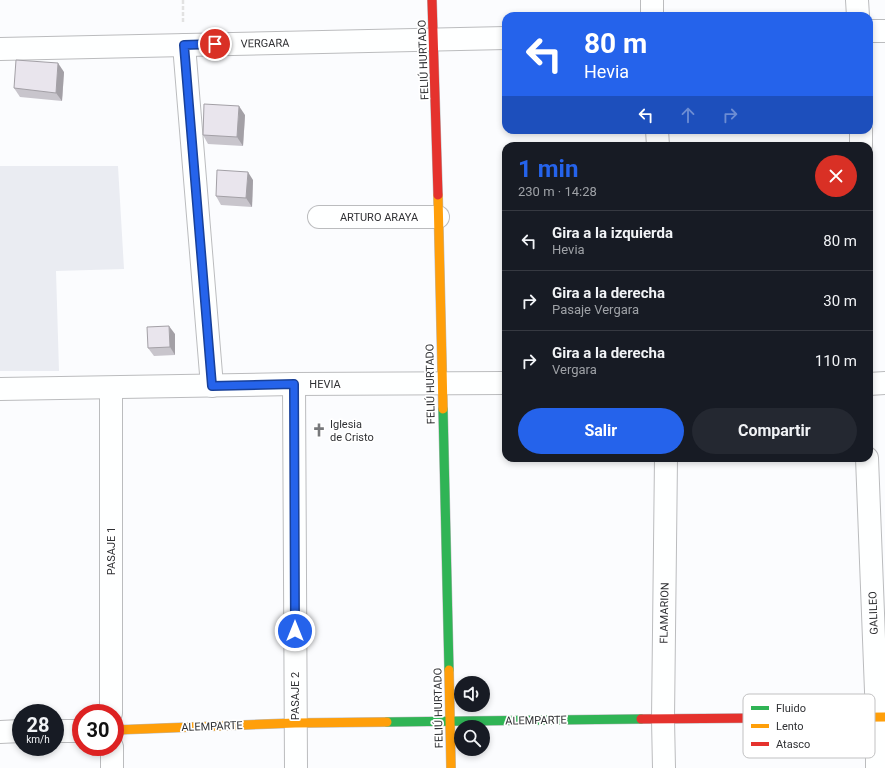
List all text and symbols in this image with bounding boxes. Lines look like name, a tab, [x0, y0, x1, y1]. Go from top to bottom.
street label: FELIÚ HURTADO	[416, 20, 431, 100]
pin	[198, 27, 232, 61]
text: 80 m	[584, 27, 647, 60]
icon: left	[518, 28, 570, 80]
icon: arrive	[204, 33, 226, 55]
street label: VERGARA	[241, 37, 290, 50]
text: Hevia	[584, 61, 629, 82]
icon: left	[635, 104, 657, 126]
icon: ahead	[677, 104, 699, 126]
icon: right	[719, 104, 741, 126]
text: 1 min	[518, 155, 578, 183]
button: close	[815, 155, 857, 197]
text: 230 m · 14:28	[518, 184, 597, 199]
street label: ARTURO ARAYA	[340, 211, 419, 224]
text: Gira a la izquierda	[552, 224, 673, 242]
icon: left	[518, 230, 540, 252]
text: 80 m	[823, 232, 857, 250]
text: Hevia	[552, 242, 585, 257]
text: Gira a la derecha	[552, 284, 665, 302]
icon: right	[518, 290, 540, 312]
text: 30 m	[823, 292, 857, 310]
text: Pasaje Vergara	[552, 302, 639, 317]
street label: FELIÚ HURTADO	[423, 344, 438, 424]
text: Gira a la derecha	[552, 344, 665, 362]
icon: right	[518, 350, 540, 372]
text: 110 m	[815, 352, 857, 370]
text: Vergara	[552, 362, 597, 377]
street label: HEVIA	[309, 378, 342, 391]
button: Salir	[518, 408, 684, 454]
button: Compartir	[692, 408, 857, 454]
place label: Iglesia de Cristo	[330, 418, 374, 444]
church icon: Iglesia de Cristo	[311, 422, 327, 438]
street label: PASAJE 1	[105, 527, 118, 575]
street label: FLAMARION	[657, 582, 672, 644]
street label: GALILEO	[866, 591, 881, 635]
position arrow	[274, 610, 316, 652]
street label: FELIÚ HURTADO	[431, 668, 446, 748]
street label: PASAJE 2	[289, 672, 302, 720]
map controls	[454, 676, 490, 756]
button: sound	[454, 676, 490, 712]
legend	[743, 694, 875, 758]
text: Fluido	[776, 702, 806, 715]
speed limit sign: 30	[72, 704, 124, 756]
text: 28	[27, 713, 49, 737]
street label: ALEMPARTE	[505, 713, 567, 728]
street label: ALEMPARTE	[181, 719, 243, 734]
button: search	[454, 720, 490, 756]
text: Lento	[776, 720, 804, 733]
text: km/h	[26, 734, 50, 745]
text: Atasco	[776, 738, 810, 751]

